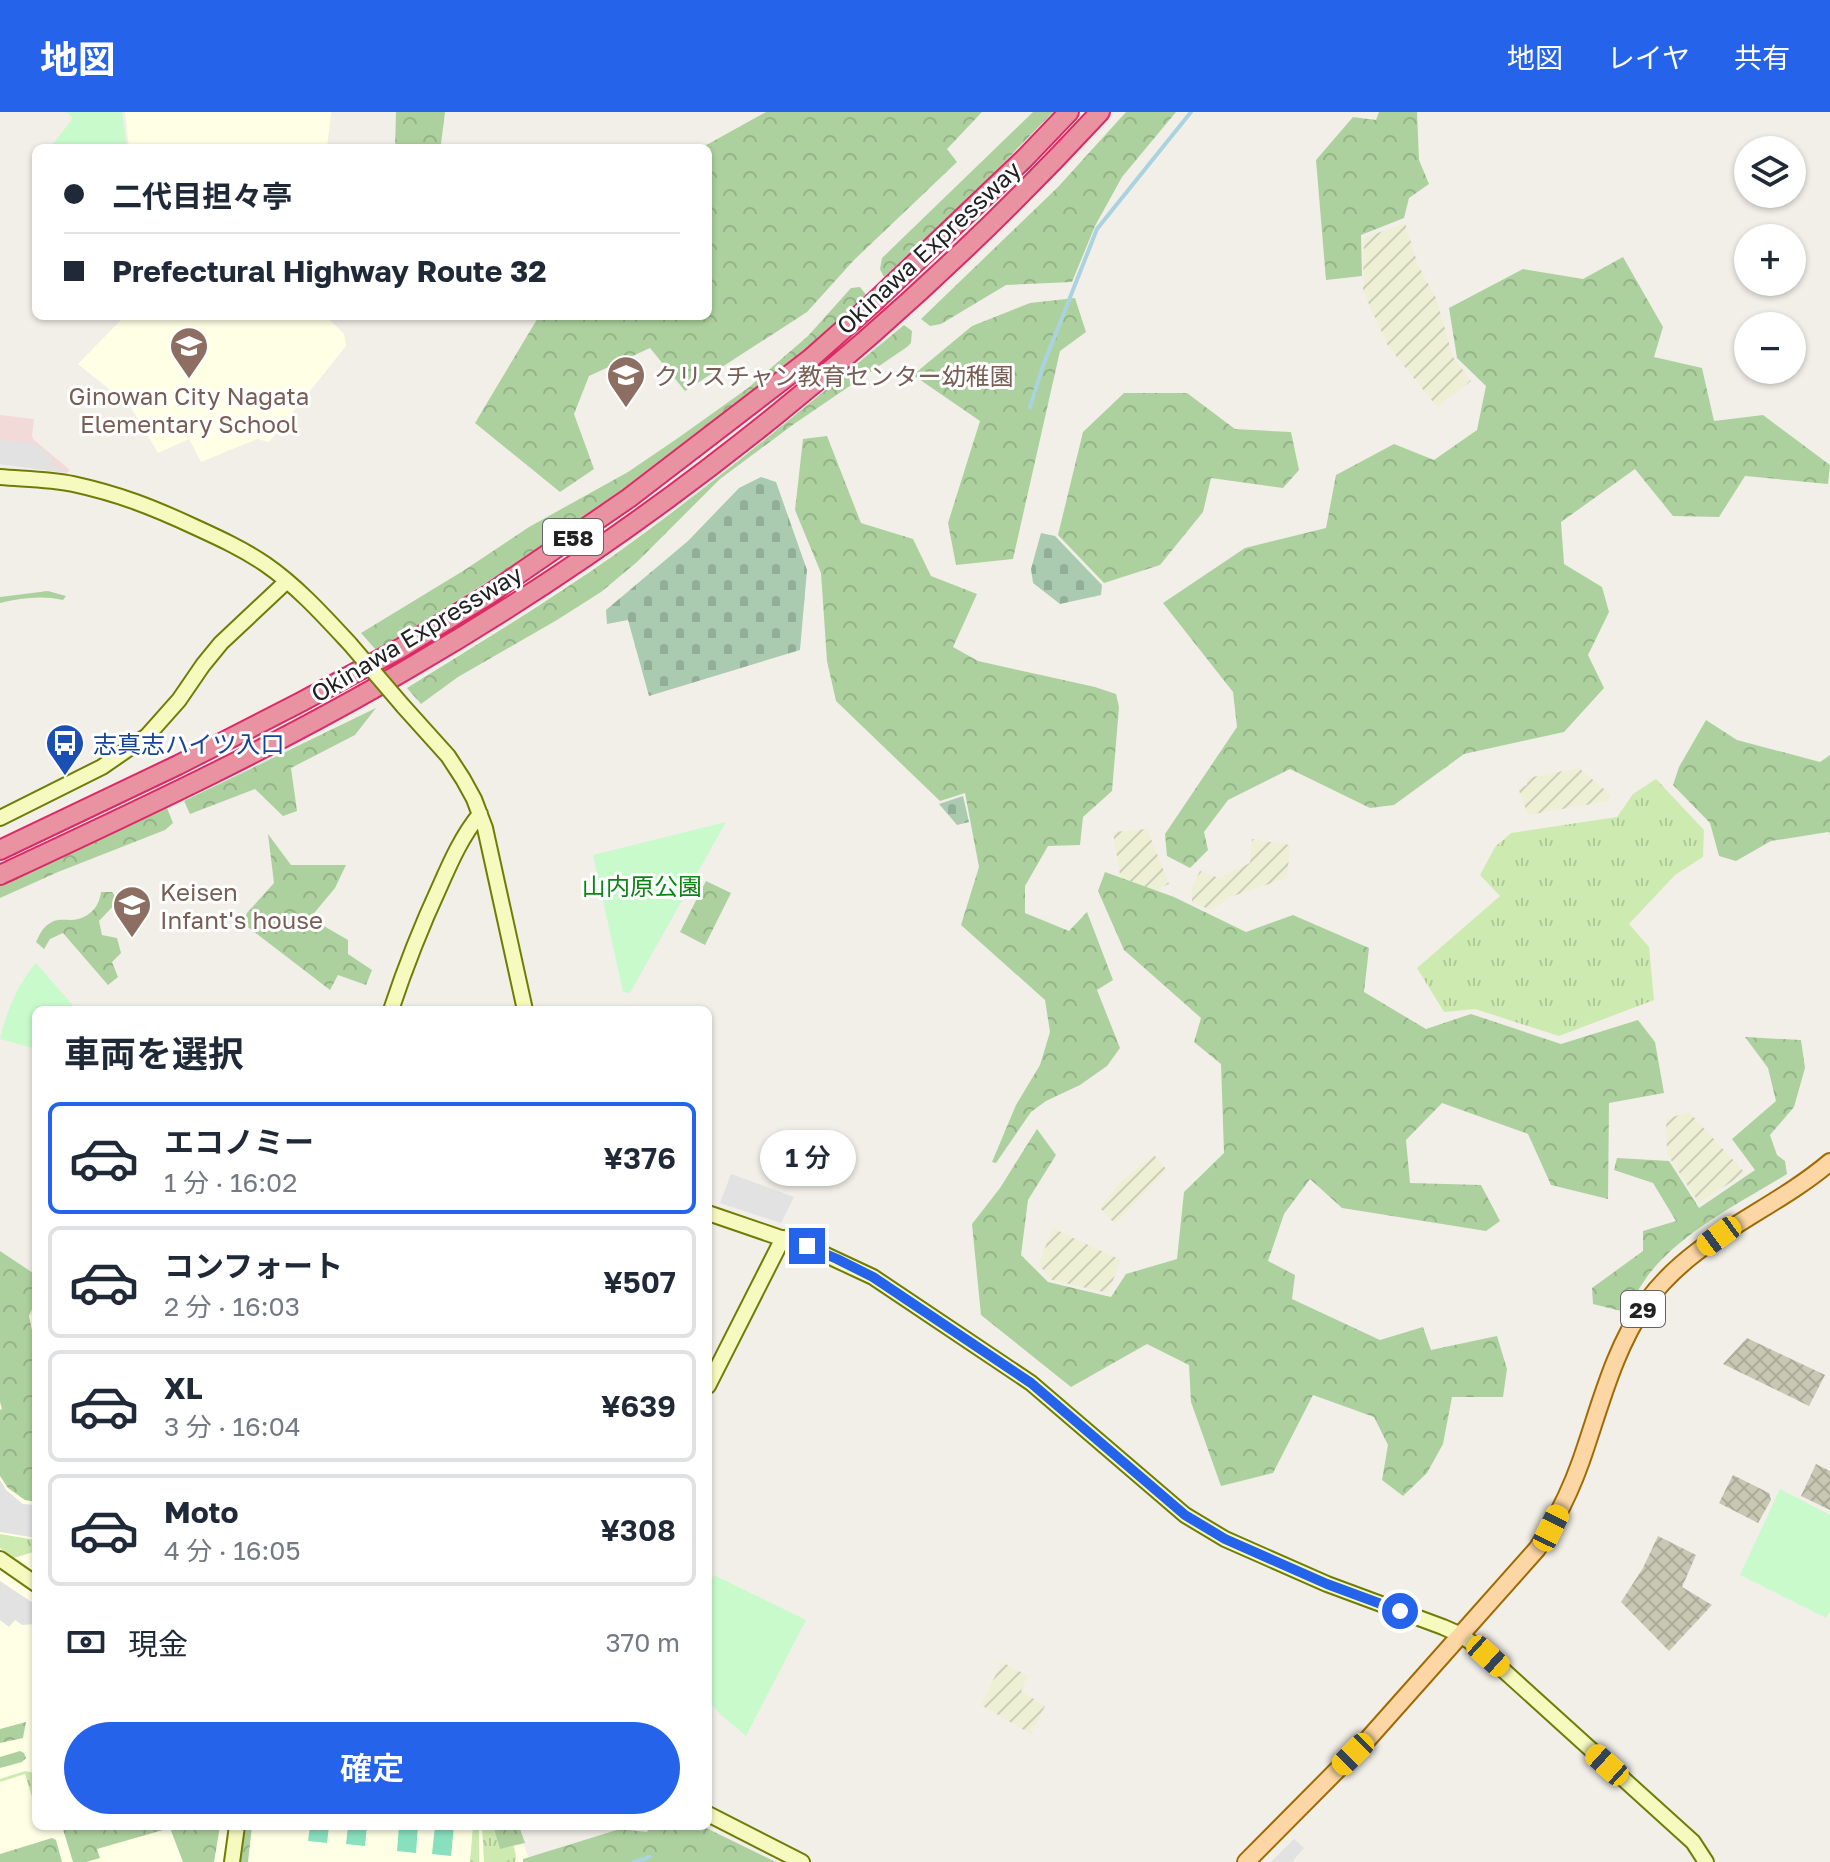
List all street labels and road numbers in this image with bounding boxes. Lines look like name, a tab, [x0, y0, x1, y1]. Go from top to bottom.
street label: Okinawa Expressway	[830, 154, 1026, 340]
road number: E58	[543, 519, 603, 555]
street label: Okinawa Expressway	[305, 559, 527, 707]
road number: 29	[1621, 1291, 1665, 1327]

